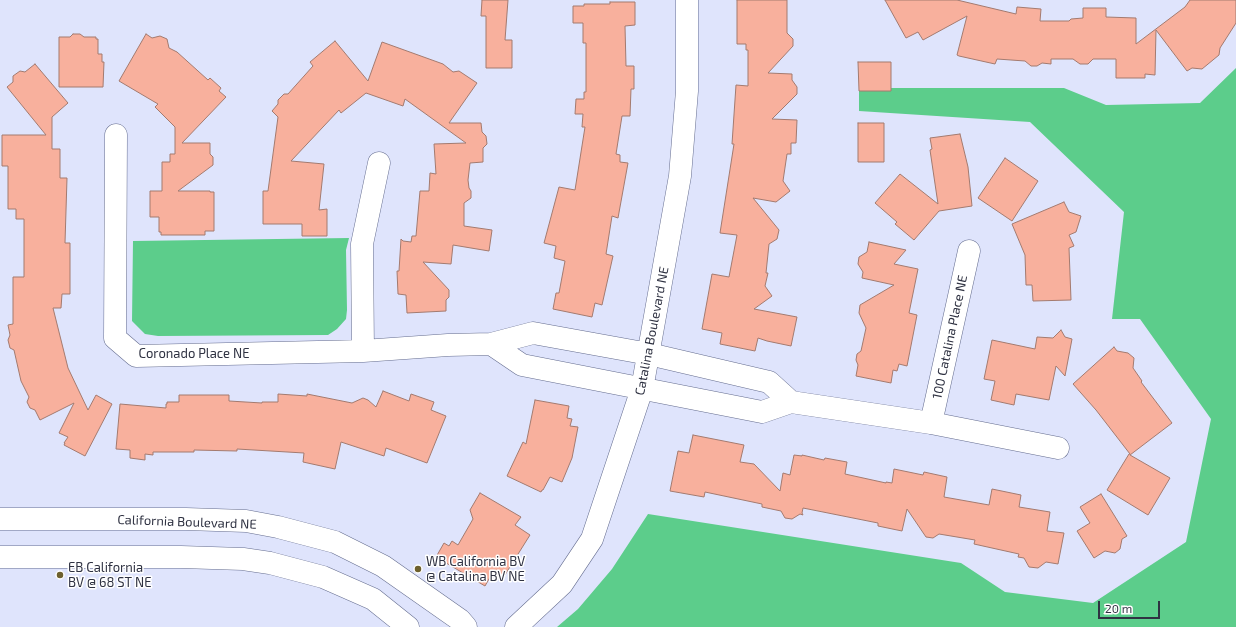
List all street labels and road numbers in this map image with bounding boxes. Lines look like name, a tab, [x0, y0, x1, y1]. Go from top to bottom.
street label: Catalina Boulevard NE	[632, 265, 672, 397]
street label: 100 Catalina Place NE	[929, 274, 971, 400]
street label: Coronado Place NE	[139, 346, 249, 362]
street label: California Boulevard NE	[117, 512, 257, 532]

